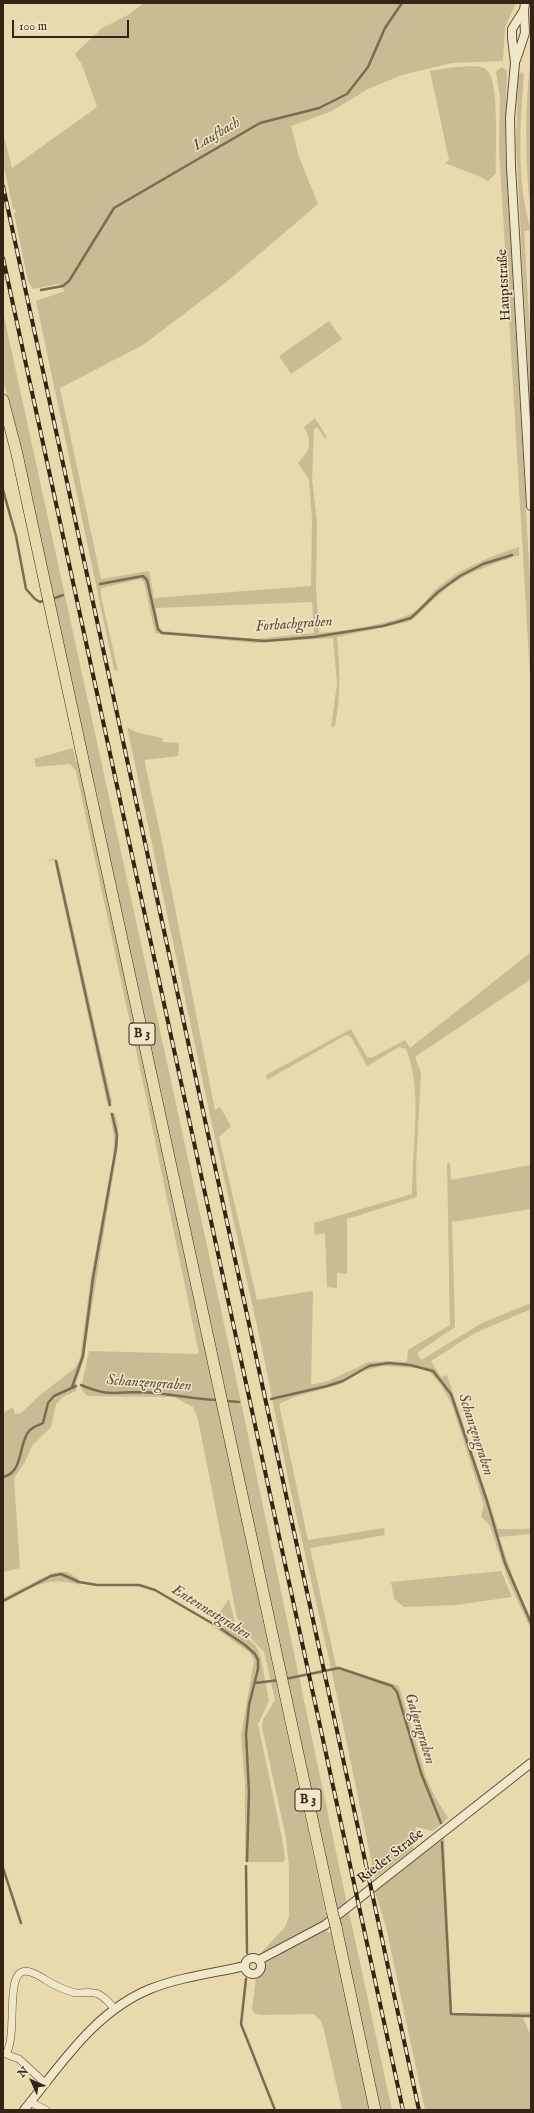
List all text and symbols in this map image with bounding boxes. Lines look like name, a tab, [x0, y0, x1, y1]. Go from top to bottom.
scale bar	[14, 12, 131, 38]
text: 100 m	[19, 19, 47, 34]
water label: Laufbach	[190, 114, 244, 156]
street label: Hauptstraße	[495, 248, 515, 322]
water label: Forbachgraben	[255, 613, 333, 637]
road number: B 3	[129, 1023, 155, 1045]
water label: Schanzengraben	[106, 1372, 192, 1396]
water label: Schanzengraben	[453, 1392, 497, 1478]
water label: Entennestgraben	[168, 1581, 254, 1645]
water label: Galgengraben	[400, 1691, 438, 1767]
road number: B 3	[295, 1789, 321, 1811]
street label: Rieder Straße	[354, 1826, 428, 1888]
north arrow	[12, 2061, 52, 2101]
text: N	[15, 2064, 32, 2081]

